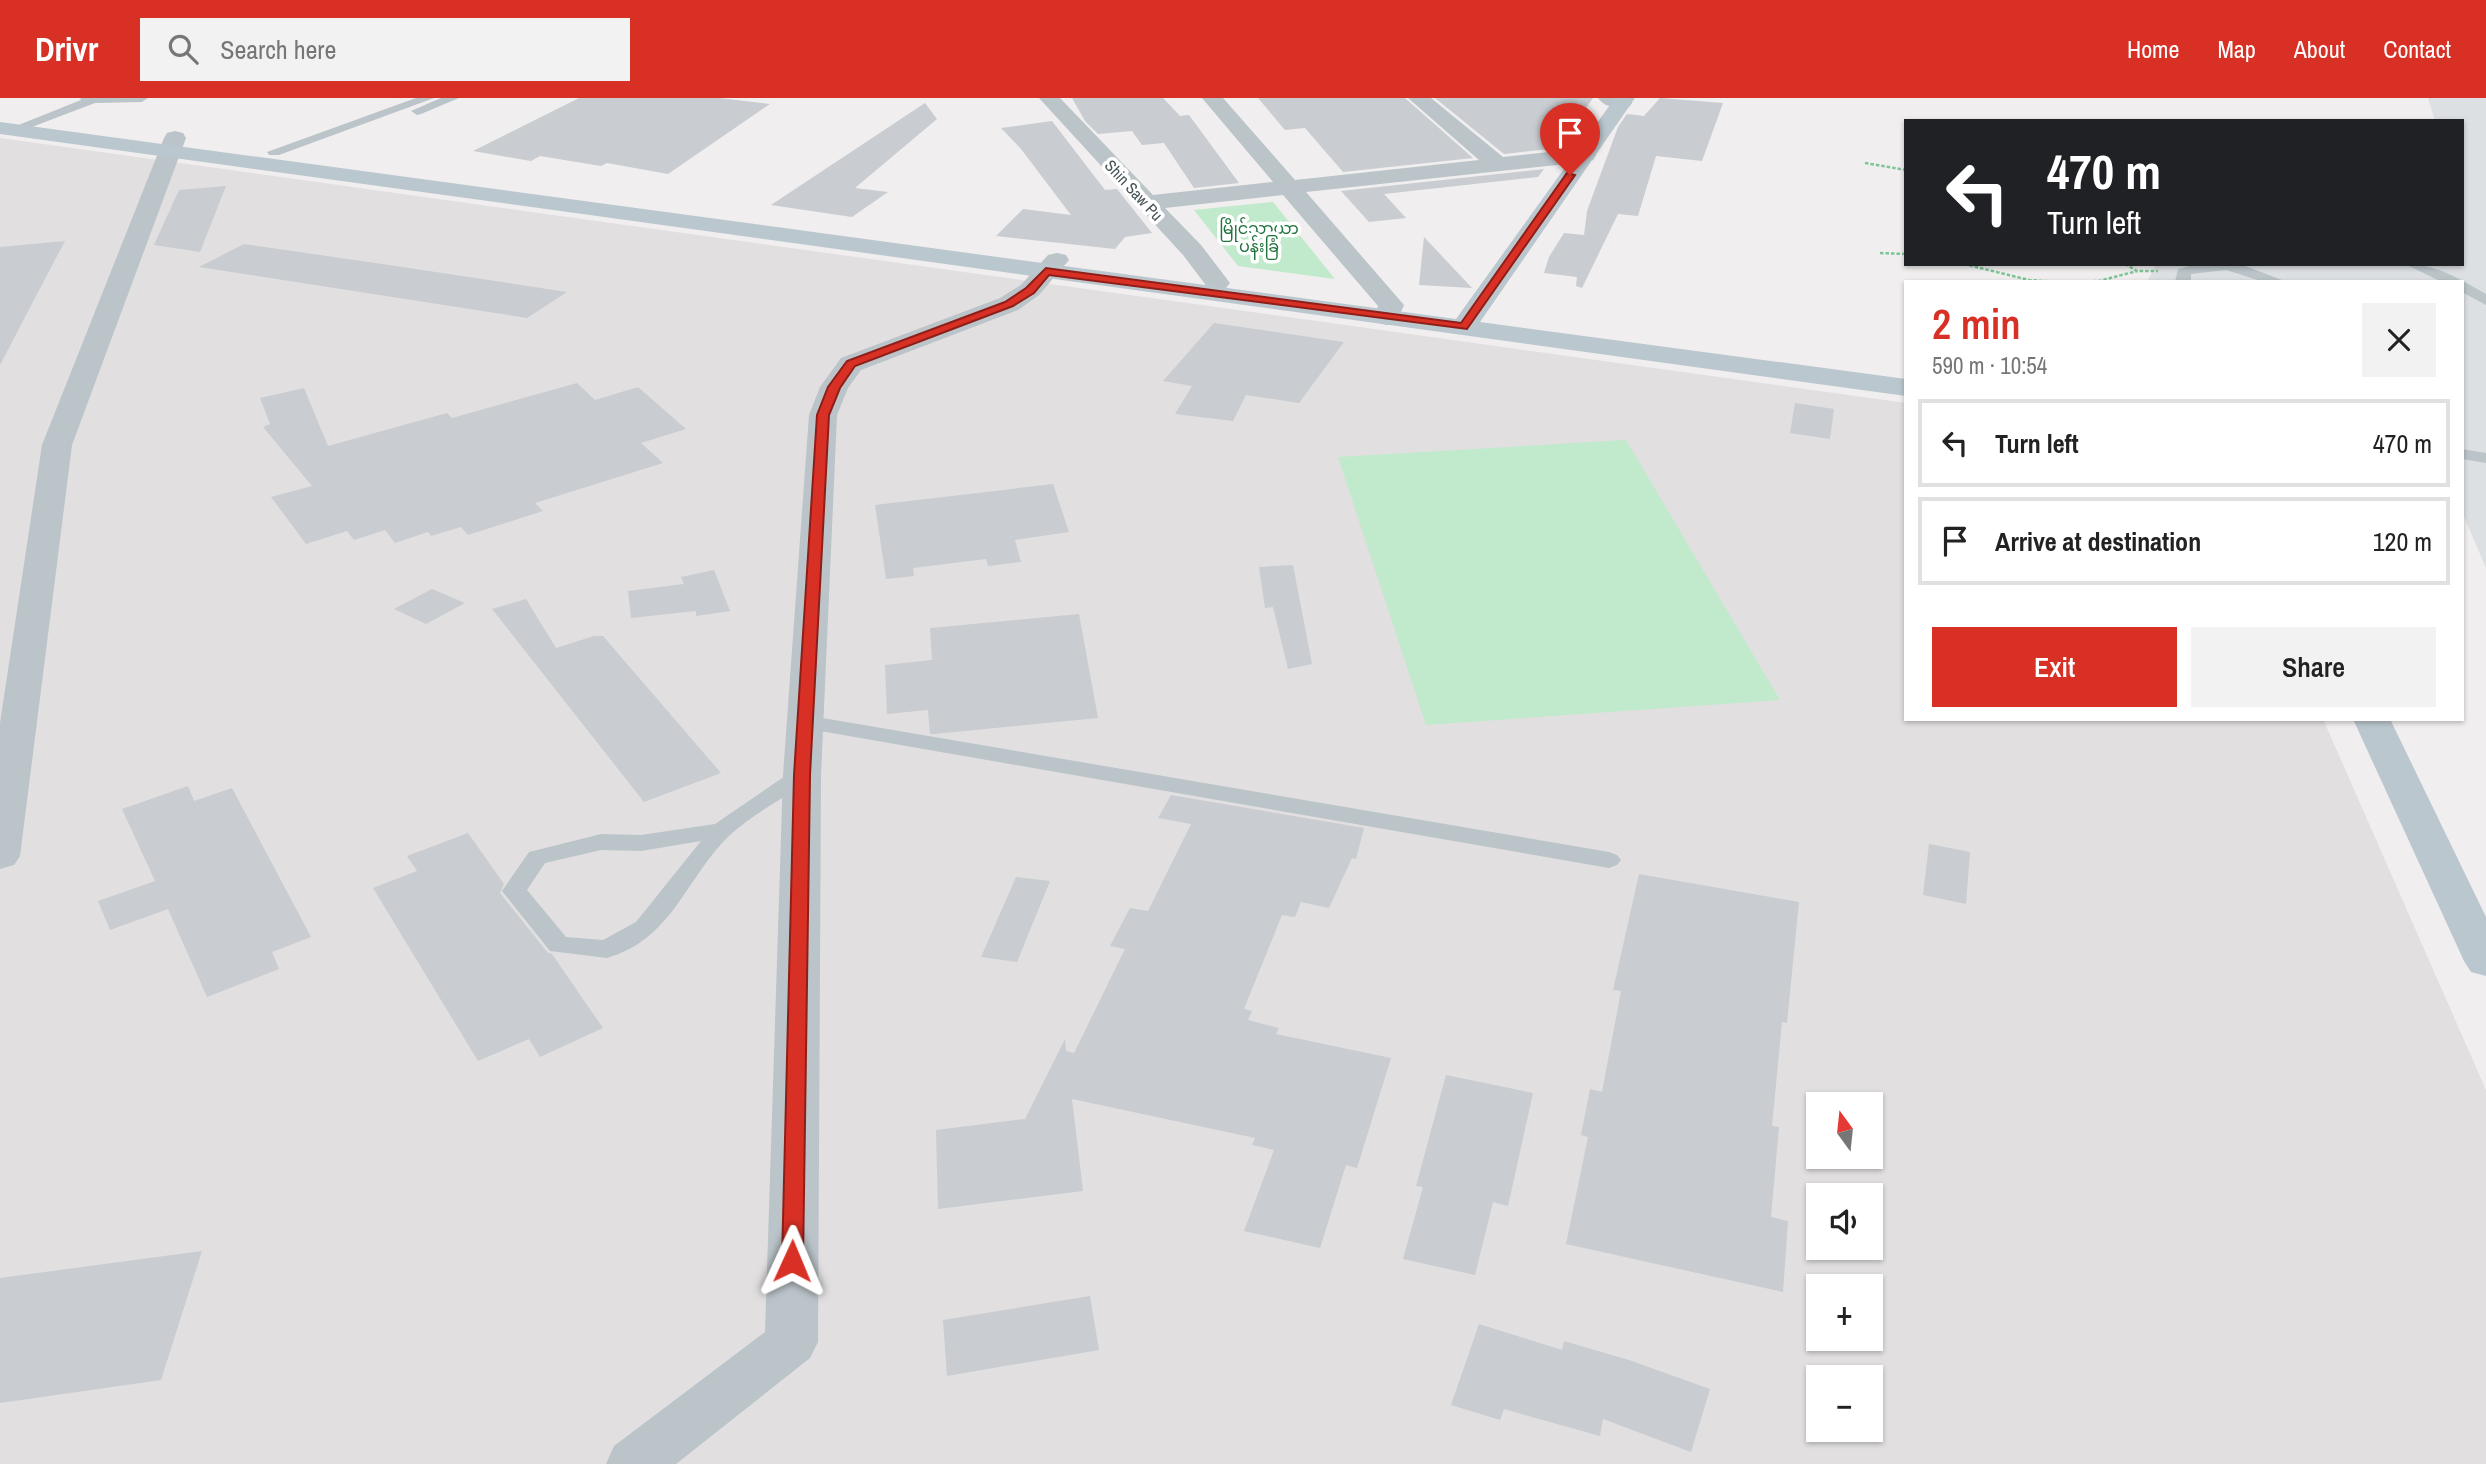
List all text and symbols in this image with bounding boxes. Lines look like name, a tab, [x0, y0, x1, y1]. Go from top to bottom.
search box	[140, 18, 630, 81]
text: Drivr	[35, 27, 98, 71]
icon: search	[164, 30, 202, 68]
text: Search here	[220, 32, 336, 67]
text: Home	[2127, 33, 2179, 65]
text: Map	[2217, 33, 2256, 65]
text: About	[2294, 33, 2345, 65]
text: Contact	[2383, 33, 2451, 65]
pin	[1540, 103, 1600, 175]
icon: arrive	[1551, 114, 1589, 152]
text: 470 m	[2047, 138, 2161, 204]
icon: left	[1932, 147, 2023, 238]
street label: Shin Saw Pu	[1100, 155, 1168, 225]
text: Turn left	[2047, 201, 2141, 244]
park label: မြိုင်သာယာ ပန်းခြံ	[1219, 217, 1299, 260]
text: 2 min	[1932, 296, 2021, 352]
button: close	[2362, 303, 2436, 377]
text: 590 m · 10:54	[1932, 350, 2047, 381]
icon: left	[1936, 424, 1974, 462]
text: Turn left	[1995, 426, 2079, 461]
text: 470 m	[2373, 426, 2432, 461]
icon: arrive	[1936, 522, 1974, 560]
text: Arrive at destination	[1995, 524, 2201, 559]
text: 120 m	[2373, 524, 2432, 559]
button: Exit	[1932, 627, 2177, 707]
button: Share	[2191, 627, 2436, 707]
north arrow	[1806, 1092, 1883, 1169]
map controls	[1806, 1092, 1883, 1442]
button: sound	[1806, 1183, 1883, 1260]
position arrow	[755, 1224, 829, 1298]
button: +	[1806, 1274, 1883, 1351]
button: −	[1806, 1365, 1883, 1442]

